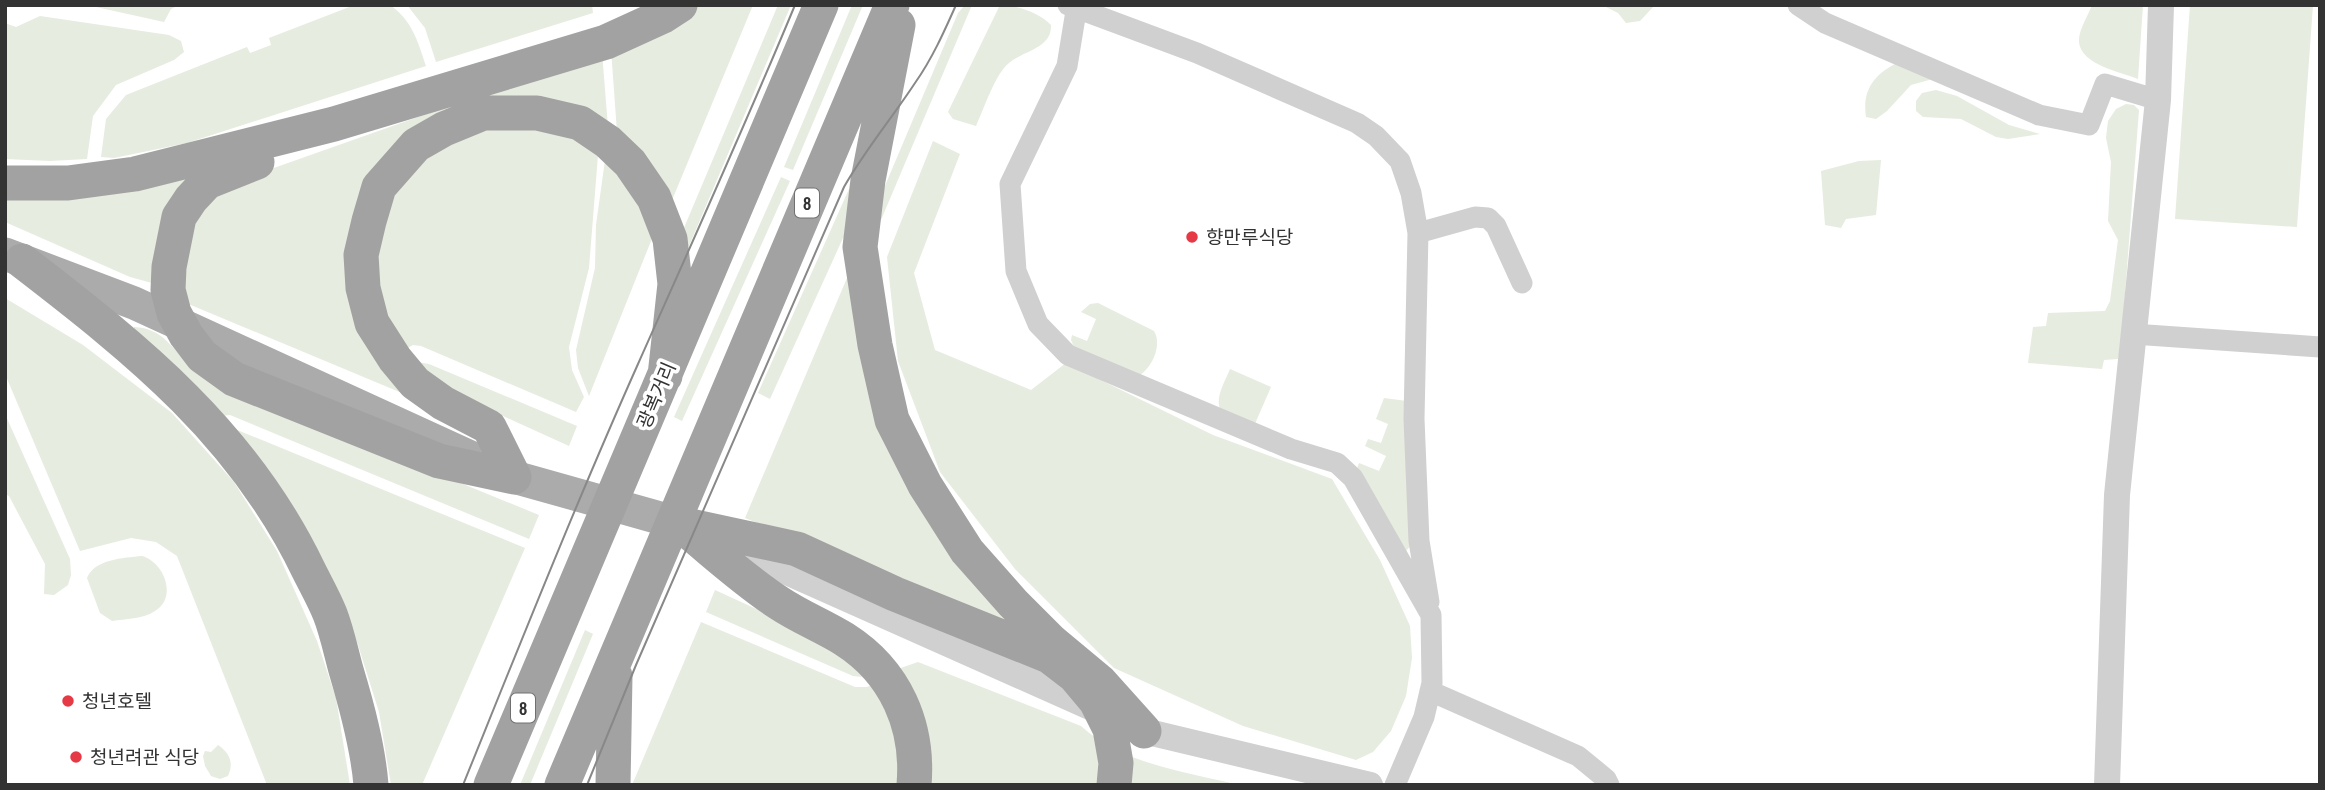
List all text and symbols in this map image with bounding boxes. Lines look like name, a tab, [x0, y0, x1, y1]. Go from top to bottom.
road number: 8	[795, 188, 819, 218]
place label: 향만루식당	[1206, 224, 1293, 250]
marker: 향만루식당	[1184, 229, 1200, 245]
street label: 광복거리	[630, 358, 682, 432]
place label: 청년호텔	[82, 688, 152, 714]
marker: 청년호텔	[60, 693, 76, 709]
road number: 8	[511, 694, 535, 722]
place label: 청년려관 식당	[90, 744, 199, 770]
marker: 청년려관 식당	[68, 749, 84, 765]

